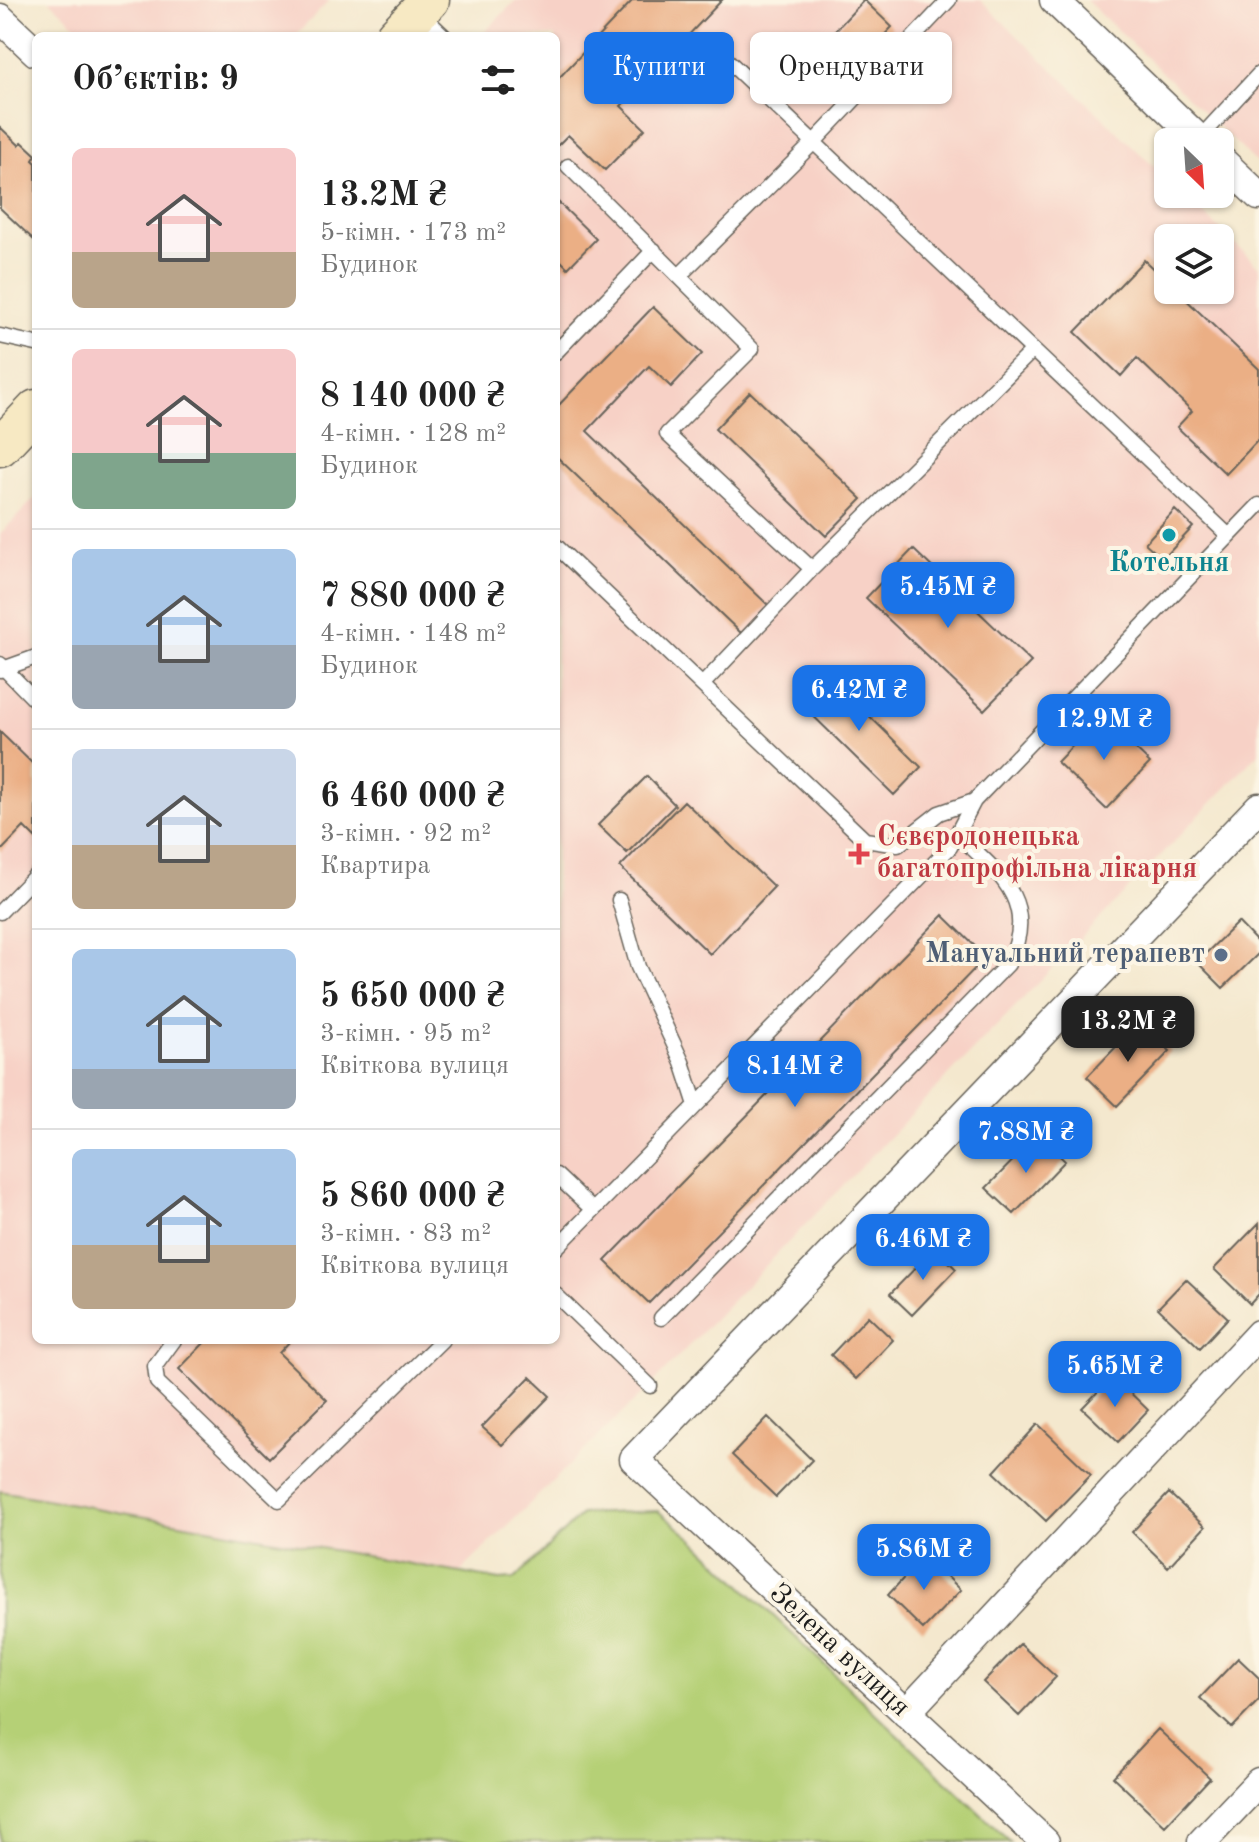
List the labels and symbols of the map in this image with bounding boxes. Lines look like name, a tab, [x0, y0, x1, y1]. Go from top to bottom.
north arrow	[1154, 128, 1234, 208]
marker: Котельня	[1160, 526, 1178, 544]
place label: Котельня	[1109, 549, 1229, 578]
pin: 5.45M ₴	[874, 562, 1022, 630]
pin: 6.42M ₴	[785, 665, 933, 733]
pin: 12.9M ₴	[1030, 694, 1178, 762]
place label: Сєвєродонецька багатопрофільна лікарня	[877, 823, 1197, 884]
marker: Сєвєродонецька багатопрофільна лікарня	[848, 843, 870, 865]
place label: Мануальний терапевт	[925, 941, 1205, 969]
marker: Мануальний терапевт	[1212, 946, 1230, 964]
pin: 13.2M ₴	[1054, 996, 1202, 1064]
pin: 8.14M ₴	[721, 1041, 869, 1109]
pin: 7.88M ₴	[952, 1107, 1100, 1175]
pin: 6.46M ₴	[849, 1214, 997, 1282]
pin: 5.65M ₴	[1041, 1341, 1189, 1409]
pin: 5.86M ₴	[850, 1524, 998, 1592]
street label: Зелена вулиця	[764, 1579, 914, 1723]

